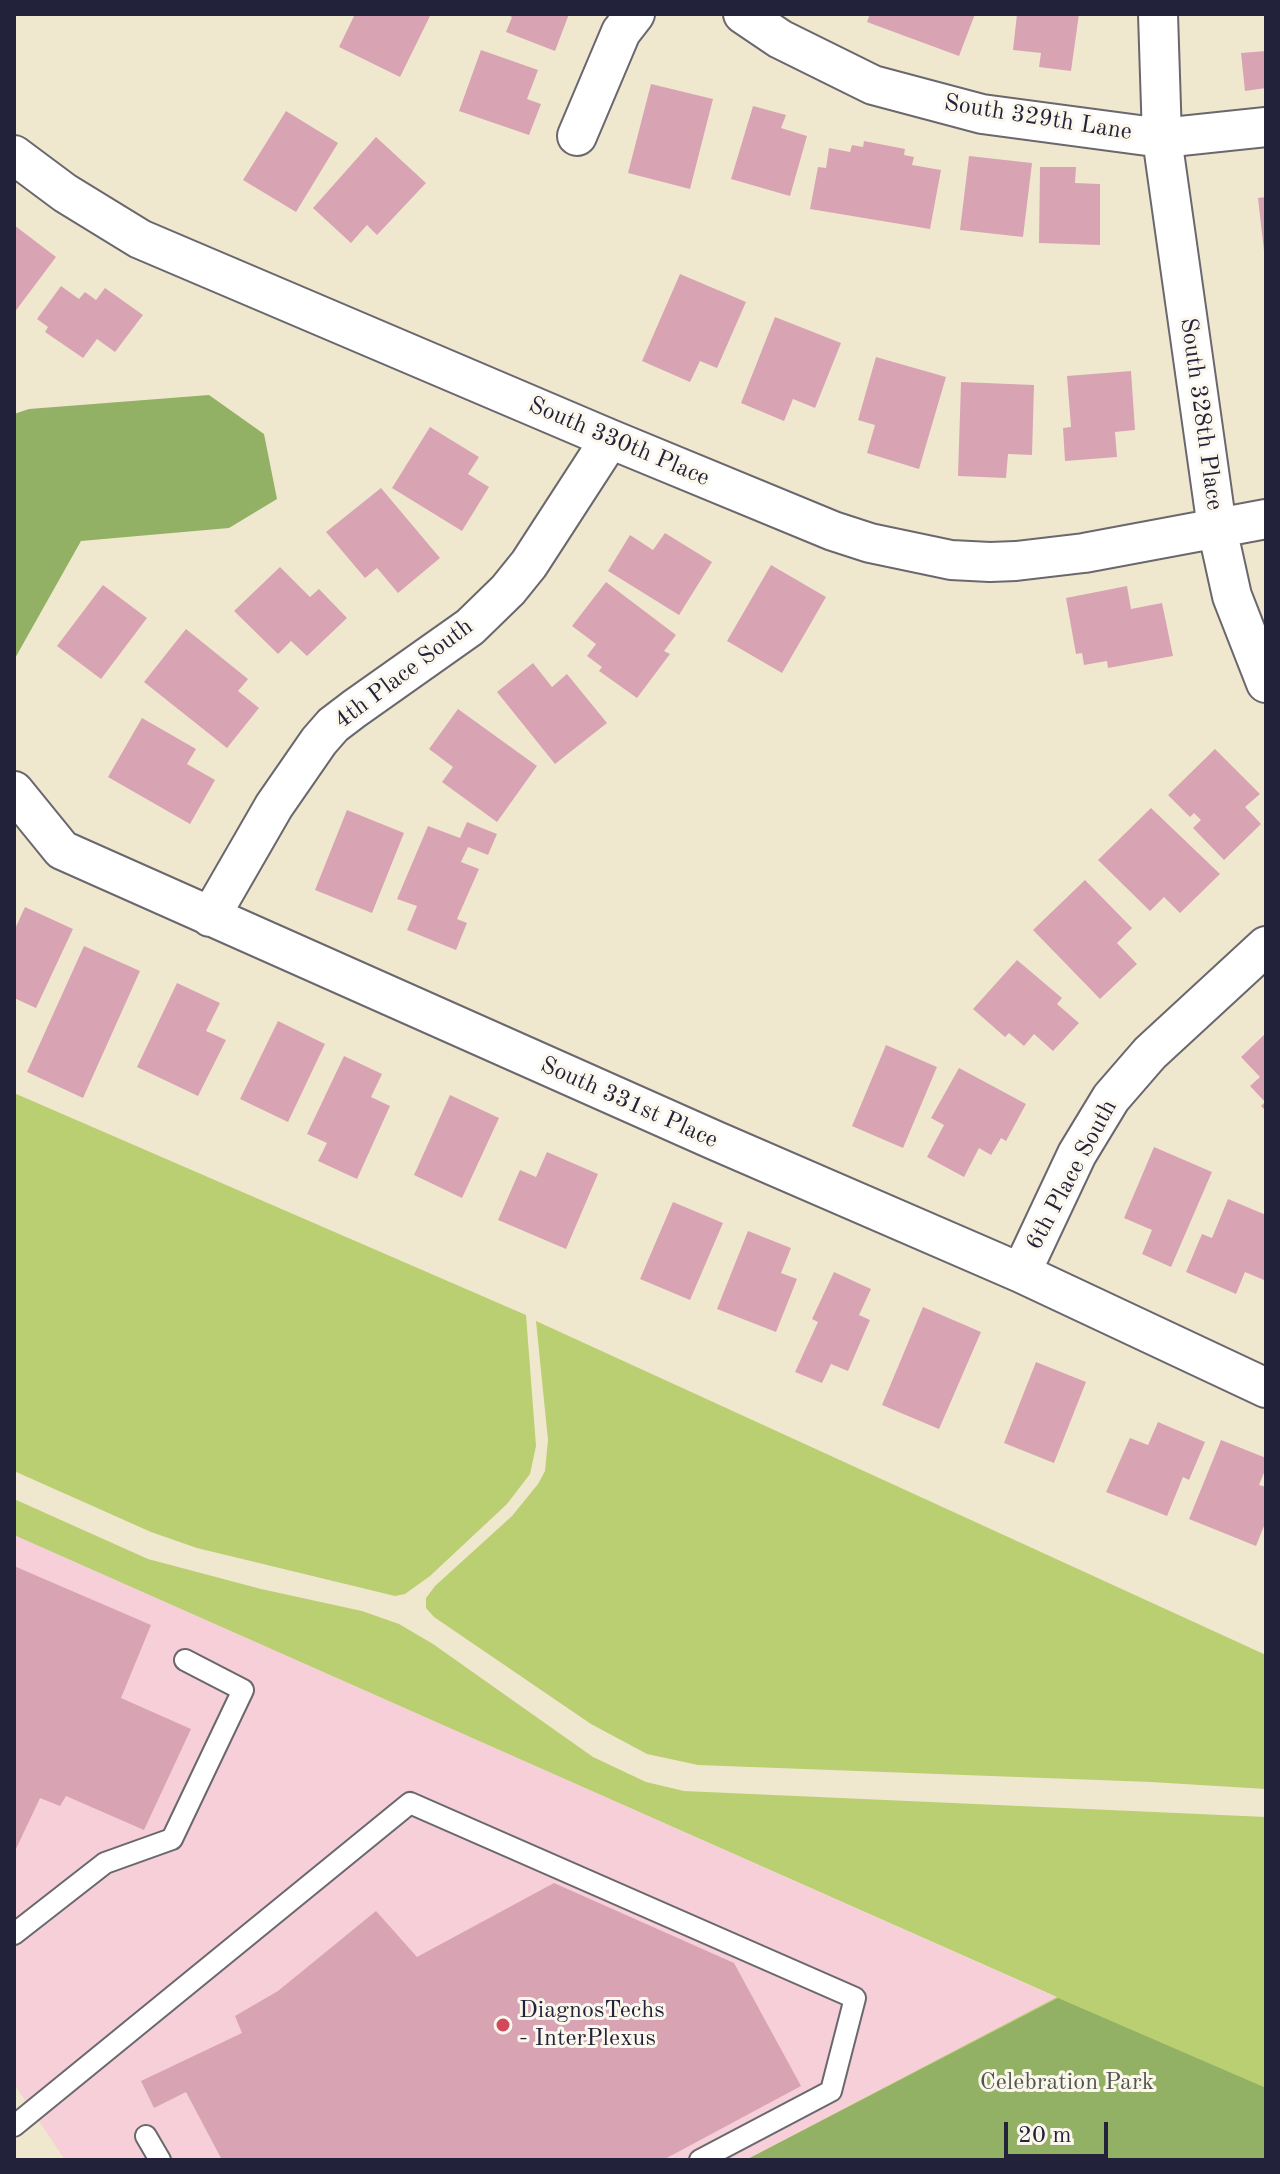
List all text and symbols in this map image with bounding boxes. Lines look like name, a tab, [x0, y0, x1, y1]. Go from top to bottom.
street label: South 329th Lane	[942, 89, 1134, 147]
street label: South 328th Place	[1173, 316, 1229, 512]
street label: South 330th Place	[524, 391, 714, 493]
street label: 4th Place South	[329, 613, 479, 735]
street label: South 331st Place	[536, 1051, 722, 1155]
street label: 6th Place South	[1020, 1095, 1124, 1255]
place label: DiagnosTechs - InterPlexus	[519, 1997, 665, 2053]
marker: DiagnosTechs - InterPlexus	[494, 2016, 512, 2034]
park label: Celebration Park	[980, 2069, 1154, 2097]
scale bar	[1008, 2106, 1112, 2156]
text: 20 m	[1018, 2124, 1072, 2148]

